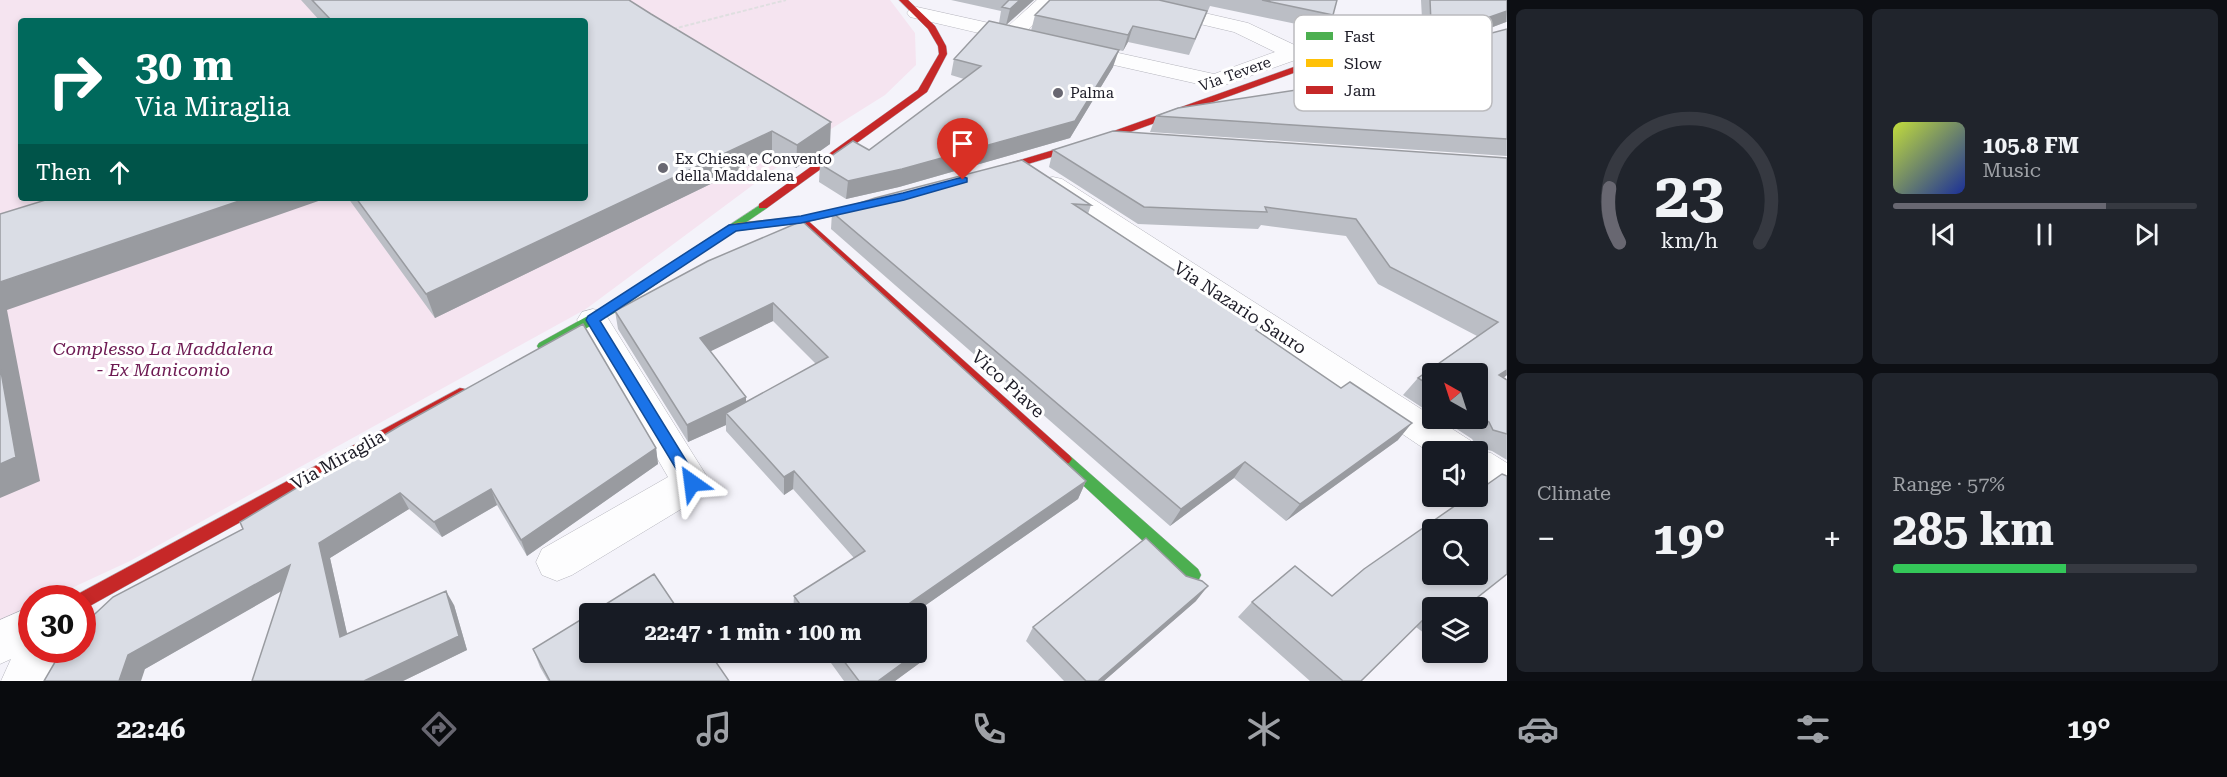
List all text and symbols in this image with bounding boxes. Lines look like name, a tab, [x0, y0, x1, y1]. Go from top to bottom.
legend	[1294, 15, 1492, 111]
text: Fast	[1344, 27, 1375, 46]
text: 30 m	[135, 41, 233, 90]
icon: right	[36, 42, 114, 120]
street label: Via Tevere	[1197, 53, 1273, 95]
text: Slow	[1344, 54, 1382, 73]
text: Jam	[1344, 81, 1376, 100]
place label: Palma	[1070, 84, 1114, 102]
marker: Palma	[1051, 86, 1065, 100]
text: Via Miraglia	[135, 91, 291, 123]
pin	[937, 118, 988, 180]
icon: arrive	[946, 127, 979, 160]
text: 105.8 FM	[1983, 133, 2079, 158]
place label: Ex Chiesa e Convento della Maddalena	[675, 150, 832, 185]
icon: ahead	[103, 156, 136, 189]
text: Music	[1983, 158, 2041, 182]
text: Then	[36, 160, 91, 185]
text: 23	[1654, 160, 1724, 233]
marker: Ex Chiesa e Convento della Maddalena	[656, 161, 670, 175]
icon: previous	[1927, 218, 1960, 251]
icon: pause	[2028, 218, 2061, 251]
icon: next	[2130, 218, 2163, 251]
text: km/h	[1661, 229, 1718, 254]
street label: Via Nazario Sauro	[1170, 257, 1311, 358]
park label: Complesso La Maddalena - Ex Manicomio	[53, 338, 273, 380]
street label: Vico Piave	[968, 346, 1049, 422]
north arrow	[1422, 363, 1488, 429]
map controls	[1422, 363, 1488, 663]
street label: Via Miraglia	[287, 425, 388, 494]
button: sound	[1422, 441, 1488, 507]
position arrow	[660, 451, 724, 515]
text: Range · 57%	[1893, 472, 2005, 496]
text: Climate	[1537, 481, 1611, 505]
text: 285 km	[1893, 503, 2054, 556]
text: 19°	[1653, 512, 1726, 565]
button: search	[1422, 519, 1488, 585]
text: −	[1537, 519, 1555, 558]
text: +	[1823, 519, 1842, 558]
speed limit sign: 30	[18, 585, 96, 663]
button: layers	[1422, 597, 1488, 663]
text: 22:47 · 1 min · 100 m	[644, 620, 862, 645]
icon: directions	[418, 708, 460, 750]
icon: music	[693, 708, 735, 750]
icon: phone	[968, 708, 1010, 750]
icon: climate	[1243, 708, 1285, 750]
icon: car	[1517, 708, 1559, 750]
icon: filters	[1792, 708, 1834, 750]
text: 22:46	[116, 713, 185, 745]
text: 19°	[2067, 713, 2111, 745]

